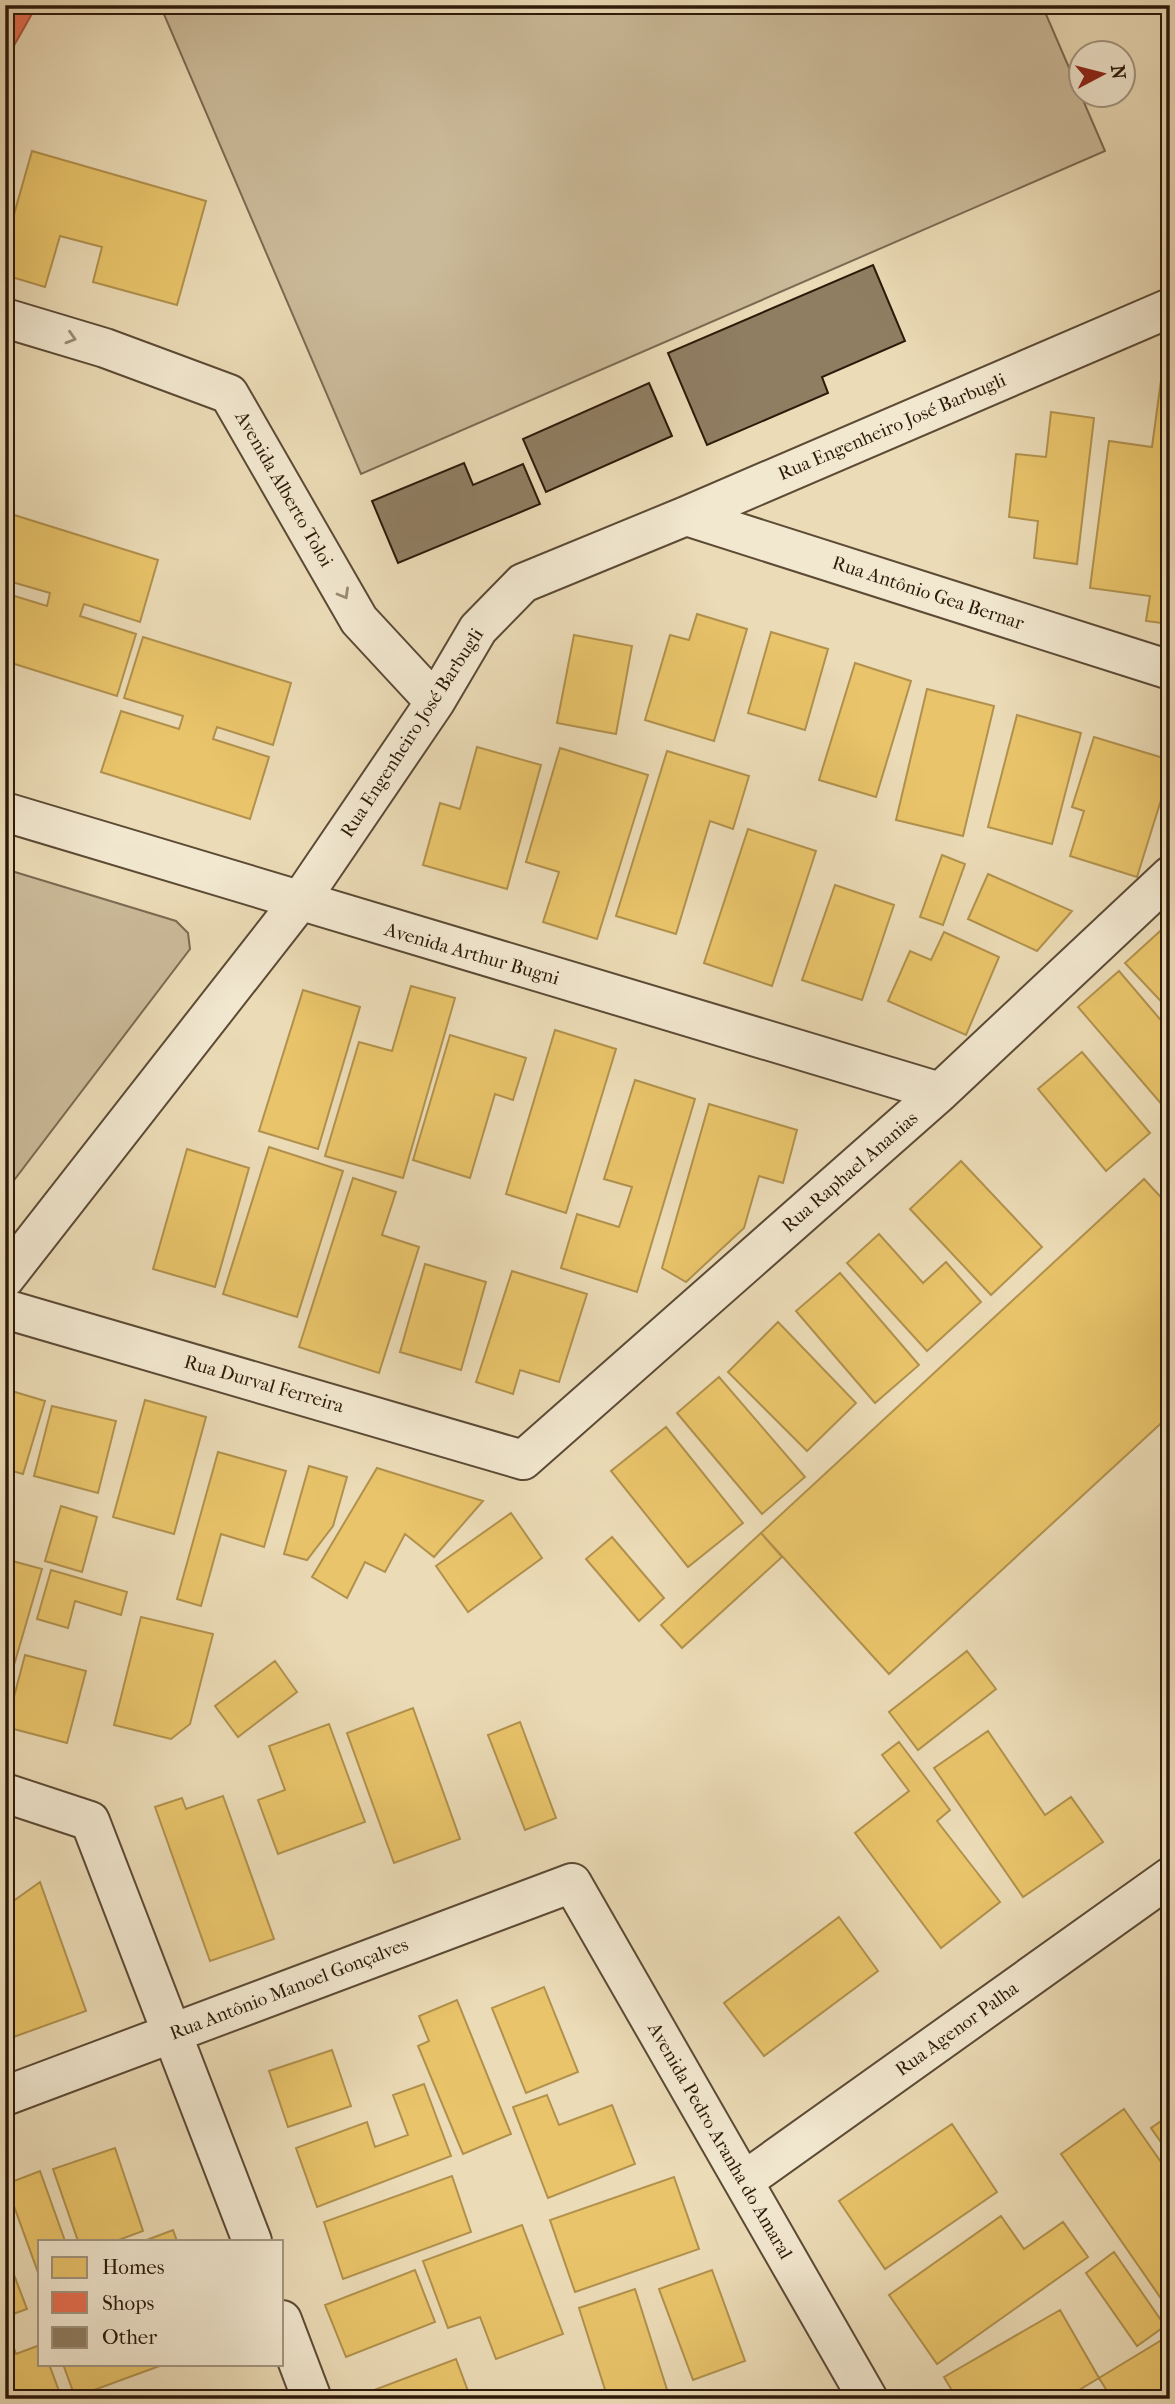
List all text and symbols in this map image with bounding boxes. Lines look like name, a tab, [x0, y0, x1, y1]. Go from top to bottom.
north arrow	[1066, 38, 1136, 108]
text: N	[1106, 64, 1130, 81]
one-way arrow	[64, 329, 76, 344]
street label: Rua Engenheiro José Barbugli	[775, 369, 1010, 485]
street label: Avenida Alberto Toloi	[230, 406, 338, 571]
street label: Rua Antônio Gea Bernar	[829, 552, 1027, 635]
one-way arrow	[336, 587, 349, 600]
street label: Rua Engenheiro José Barbugli	[336, 624, 488, 842]
street label: Avenida Arthur Bugni	[381, 918, 562, 990]
street label: Rua Raphael Ananias	[778, 1107, 922, 1237]
street label: Rua Durval Ferreira	[182, 1351, 347, 1417]
street label: Rua Antônio Manoel Gonçalves	[167, 1933, 411, 2045]
street label: Rua Agenor Palha	[891, 1977, 1023, 2081]
street label: Avenida Pedro Aranha do Amaral	[643, 2018, 797, 2263]
legend	[38, 2240, 284, 2366]
text: Homes	[102, 2255, 165, 2279]
text: Shops	[102, 2291, 155, 2315]
text: Other	[102, 2325, 157, 2349]

